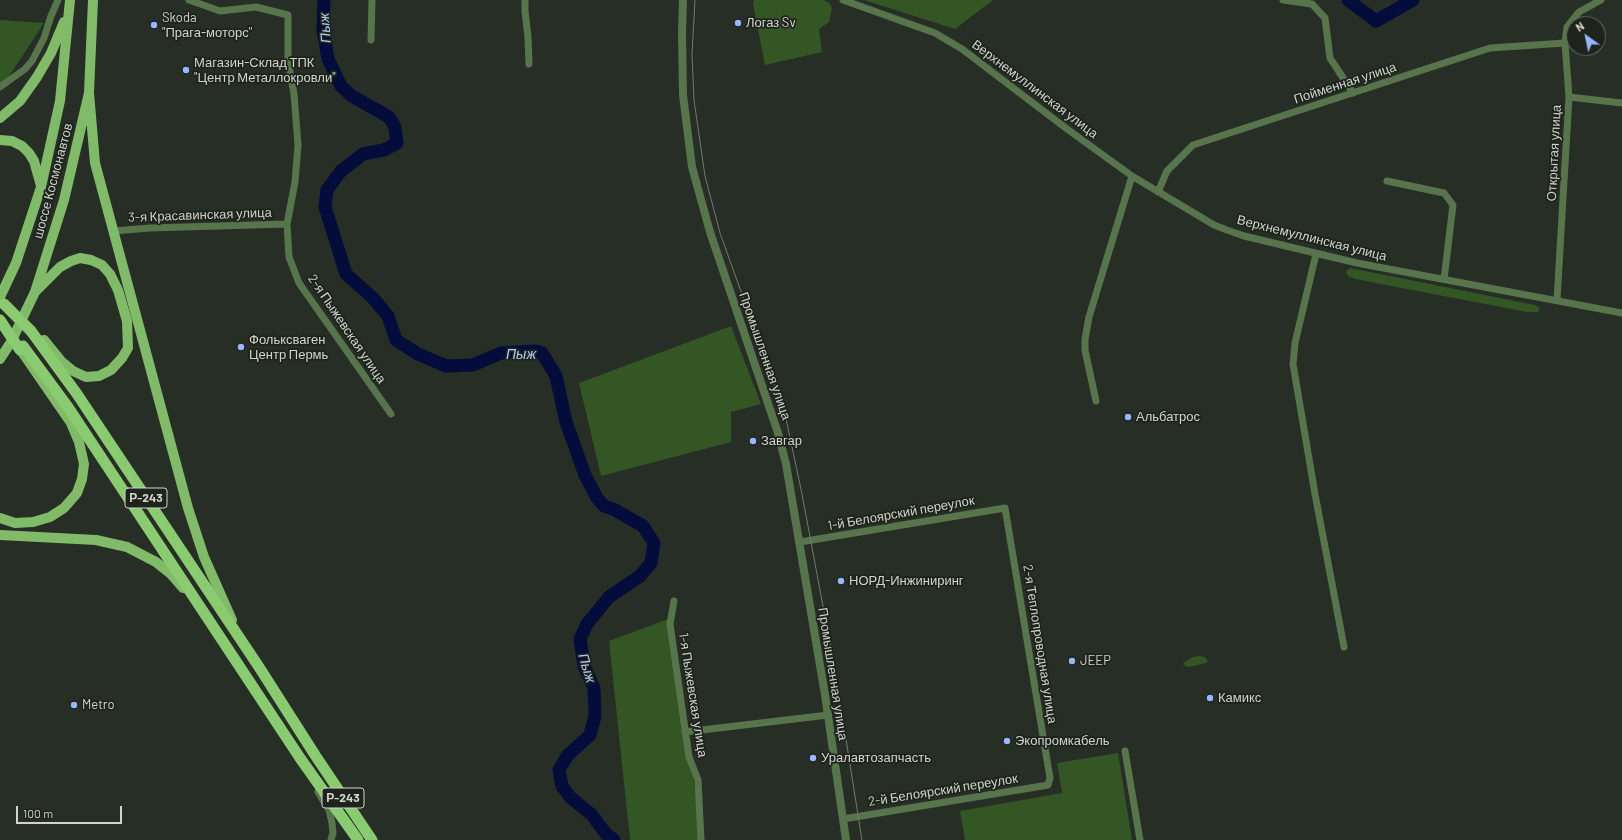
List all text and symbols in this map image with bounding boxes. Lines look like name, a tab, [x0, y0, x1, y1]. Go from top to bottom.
place label: Skoda "Прага-моторс"	[162, 10, 252, 41]
water label: Пыж	[316, 12, 334, 44]
place label: Логаз Sv	[746, 15, 796, 31]
north arrow	[1566, 16, 1606, 56]
marker: Логаз Sv	[733, 18, 743, 28]
text: N	[1573, 19, 1586, 34]
marker: Skoda "Прага-моторс"	[149, 20, 159, 30]
street label: Верхнемуллинская улица	[969, 36, 1101, 142]
place label: Магазин-Склад ТПК "Центр Металлокровли"	[194, 55, 336, 86]
street label: Пойменная улица	[1292, 59, 1398, 107]
marker: Магазин-Склад ТПК "Центр Металлокровли"	[181, 65, 191, 75]
street label: Открытая улица	[1544, 104, 1564, 202]
street label: шоссе Космонавтов	[30, 122, 76, 240]
street label: 3-я Красавинская улица	[128, 205, 272, 225]
street label: Верхнемуллинская улица	[1235, 212, 1389, 264]
street label: 2-я Пыжевская улица	[305, 272, 389, 386]
street label: Промышленная улица	[736, 290, 794, 422]
place label: Фольксваген Центр Пермь	[249, 332, 328, 363]
marker: Фольксваген Центр Пермь	[236, 342, 246, 352]
water label: Пыж	[506, 346, 536, 362]
place label: Альбатрос	[1136, 409, 1200, 425]
marker: Альбатрос	[1123, 412, 1133, 422]
place label: Завгар	[761, 433, 802, 449]
marker: Завгар	[748, 436, 758, 446]
road number: Р-243	[125, 488, 167, 508]
street label: 1-й Белоярский переулок	[826, 492, 976, 534]
street label: 2-я Теплопроводная улица	[1020, 563, 1060, 725]
place label: НОРД-Инжиниринг	[849, 573, 964, 589]
marker: НОРД-Инжиниринг	[836, 576, 846, 586]
street label: Промышленная улица	[815, 606, 851, 742]
street label: 1-я Пыжевская улица	[675, 632, 711, 758]
water label: Пыж	[575, 651, 599, 685]
place label: JEEP	[1080, 653, 1111, 669]
marker: JEEP	[1067, 656, 1077, 666]
place label: Камикс	[1218, 690, 1261, 706]
marker: Камикс	[1205, 693, 1215, 703]
place label: Metro	[82, 697, 115, 713]
marker: Metro	[69, 700, 79, 710]
place label: Экопромкабель	[1015, 733, 1110, 749]
marker: Экопромкабель	[1002, 736, 1012, 746]
place label: Уралавтозапчасть	[821, 750, 931, 766]
marker: Уралавтозапчасть	[808, 753, 818, 763]
street label: 2-й Белоярский переулок	[867, 770, 1019, 810]
road number: Р-243	[322, 788, 364, 808]
scale bar	[18, 798, 124, 824]
text: 100 m	[23, 806, 53, 820]

